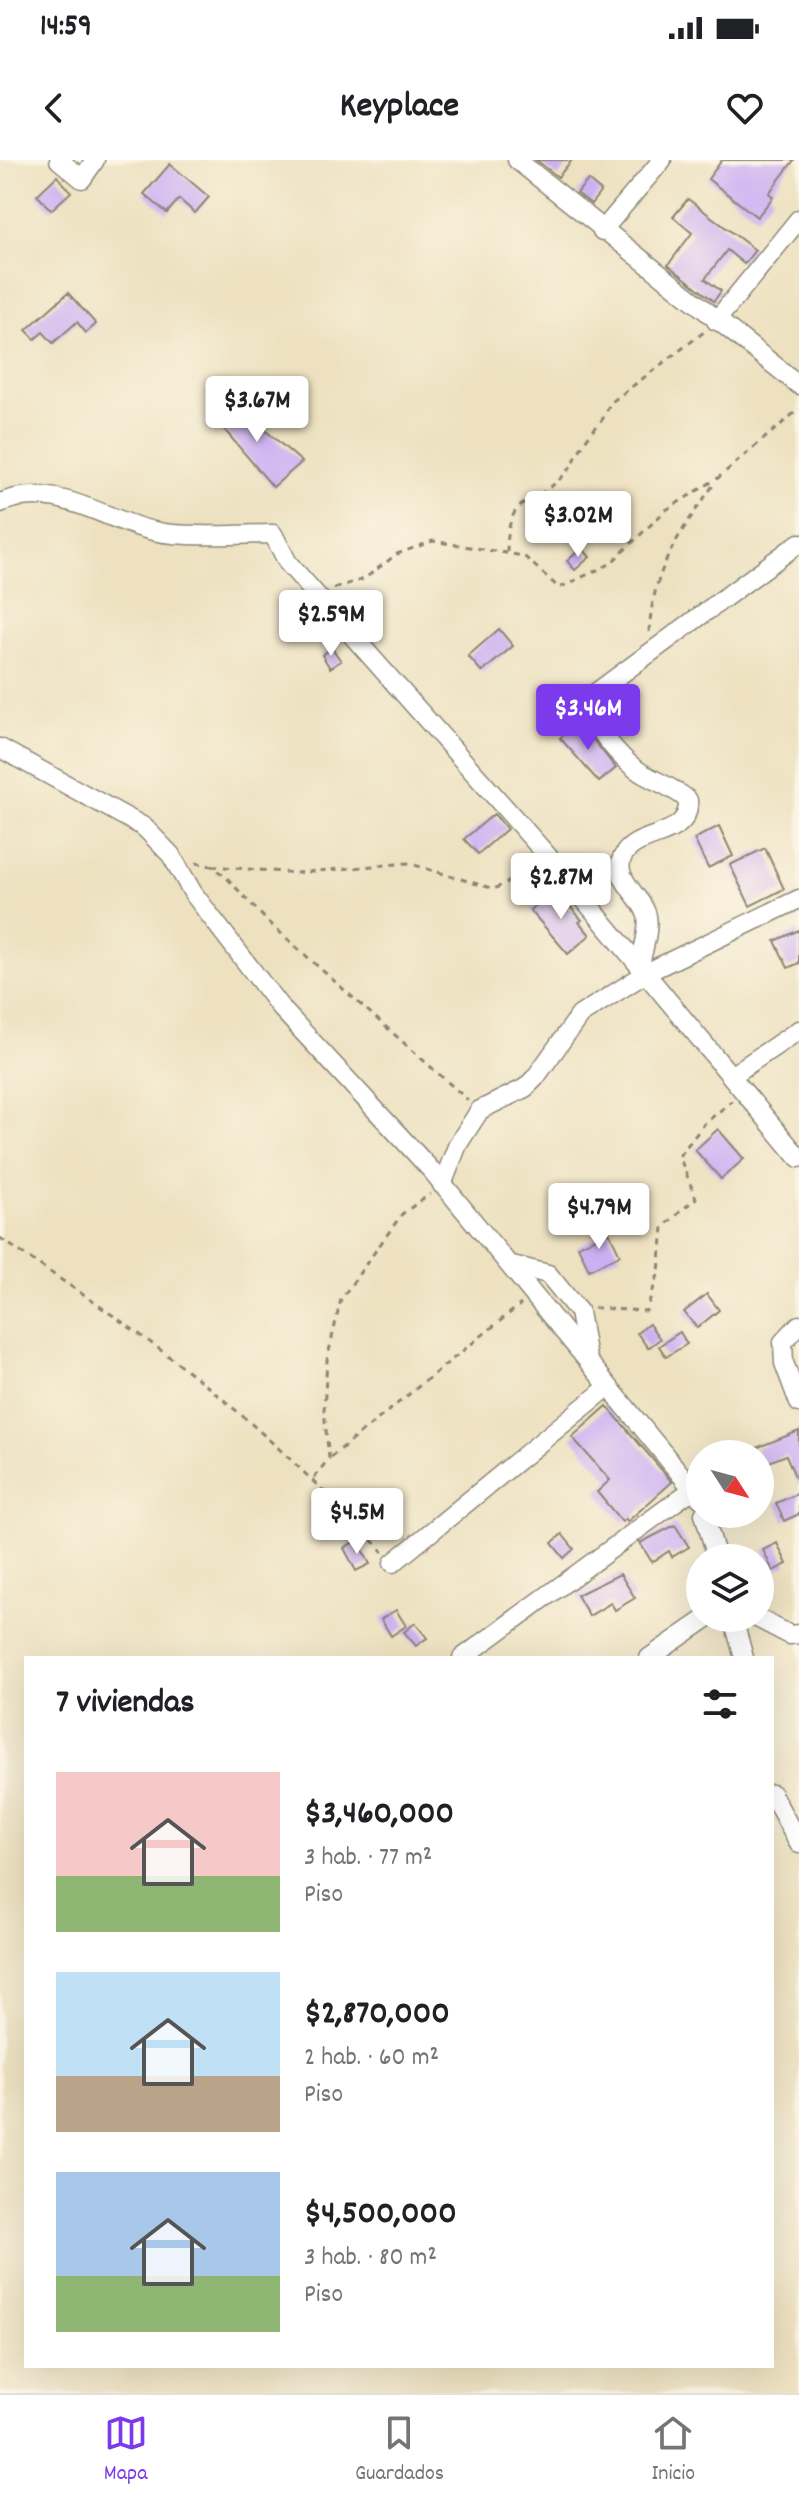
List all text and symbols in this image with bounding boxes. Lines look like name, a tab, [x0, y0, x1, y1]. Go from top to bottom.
text: 14:59	[40, 7, 92, 50]
text: Keyplace	[340, 82, 459, 134]
icon: back	[32, 86, 76, 130]
icon: heart	[723, 86, 767, 130]
pin: $3.67M	[192, 376, 322, 444]
text: $3.67M	[224, 383, 290, 420]
pin: $3.02M	[513, 491, 643, 559]
text: $3.02M	[543, 498, 613, 535]
pin: $2.59M	[266, 590, 396, 658]
text: $2.59M	[297, 597, 365, 634]
pin: $3.46M	[523, 684, 653, 752]
text: $3.46M	[554, 691, 622, 728]
pin: $2.87M	[496, 853, 626, 921]
text: $2.87M	[529, 860, 593, 897]
pin: $4.79M	[534, 1183, 664, 1251]
text: $4.79M	[566, 1190, 632, 1227]
north arrow	[686, 1440, 774, 1528]
map controls	[686, 1440, 774, 1632]
pin: $4.5M	[301, 1488, 413, 1556]
text: $4.5M	[329, 1495, 385, 1532]
button: layers	[686, 1544, 774, 1632]
text: 7 viviendas	[56, 1680, 194, 1729]
icon: filters	[698, 1682, 742, 1726]
text: $3,460,000	[304, 1791, 454, 1840]
icon: home	[120, 1804, 216, 1900]
text: 3 hab. · 77 m²	[304, 1840, 432, 1877]
text: Piso	[304, 1877, 343, 1914]
text: $2,870,000	[304, 1991, 450, 2040]
icon: home	[120, 2004, 216, 2100]
text: 2 hab. · 60 m²	[304, 2040, 439, 2077]
text: Piso	[304, 2077, 343, 2114]
text: $4,500,000	[304, 2191, 457, 2240]
icon: home	[120, 2204, 216, 2300]
text: 3 hab. · 80 m²	[304, 2240, 437, 2277]
text: Piso	[304, 2277, 343, 2314]
tab: Mapa	[104, 2411, 148, 2490]
tab: Guardados	[355, 2411, 444, 2490]
tab: Inicio	[651, 2411, 695, 2490]

